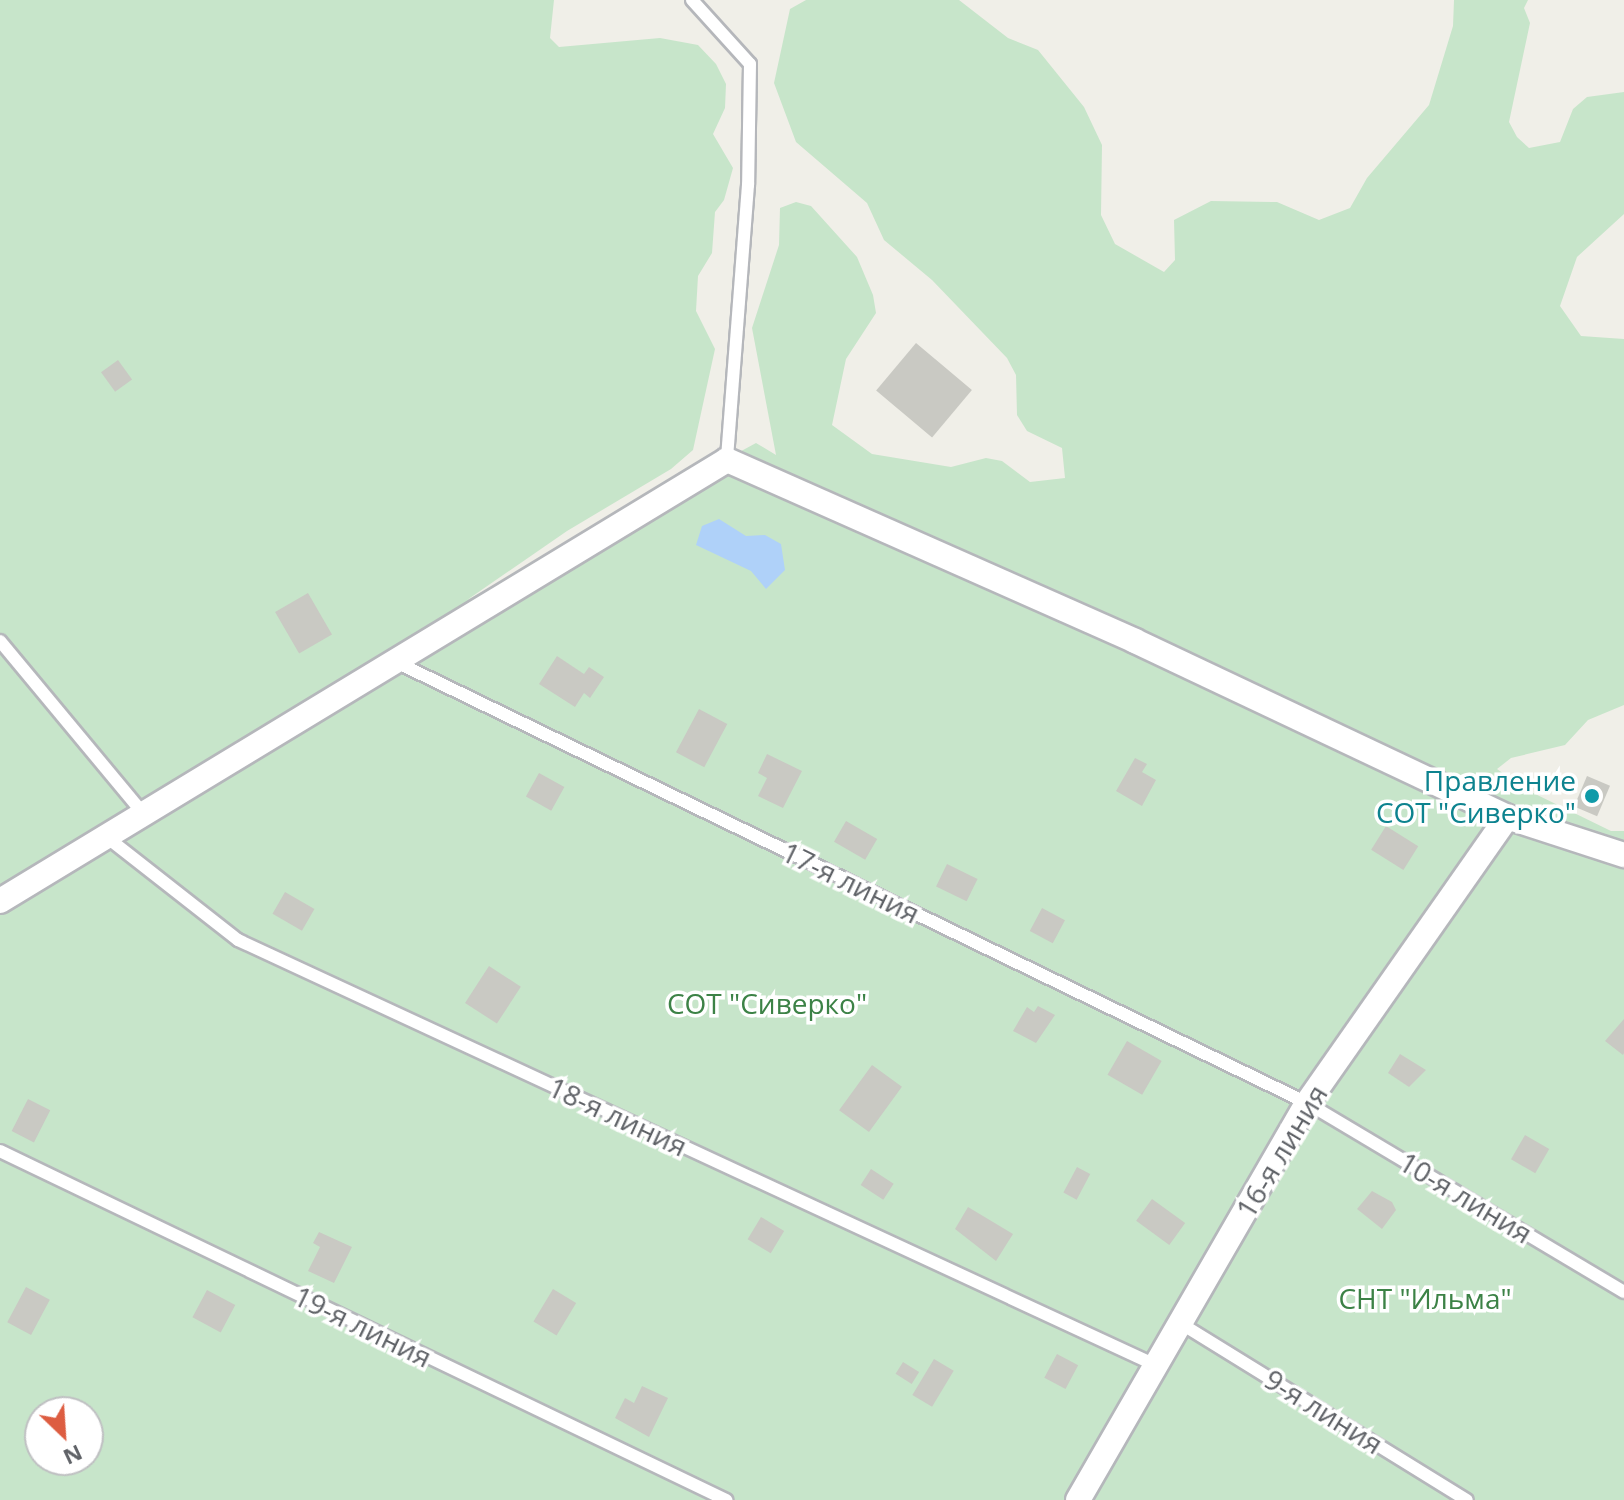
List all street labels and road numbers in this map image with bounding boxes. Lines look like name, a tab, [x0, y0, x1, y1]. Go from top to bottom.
street label: 17-я линия	[777, 834, 925, 930]
street label: 18-я линия	[544, 1069, 692, 1163]
street label: 16-я линия	[1228, 1079, 1334, 1223]
street label: 10-я линия	[1394, 1144, 1538, 1250]
street label: 19-я линия	[289, 1278, 437, 1374]
street label: 9-я линия	[1259, 1362, 1389, 1460]

